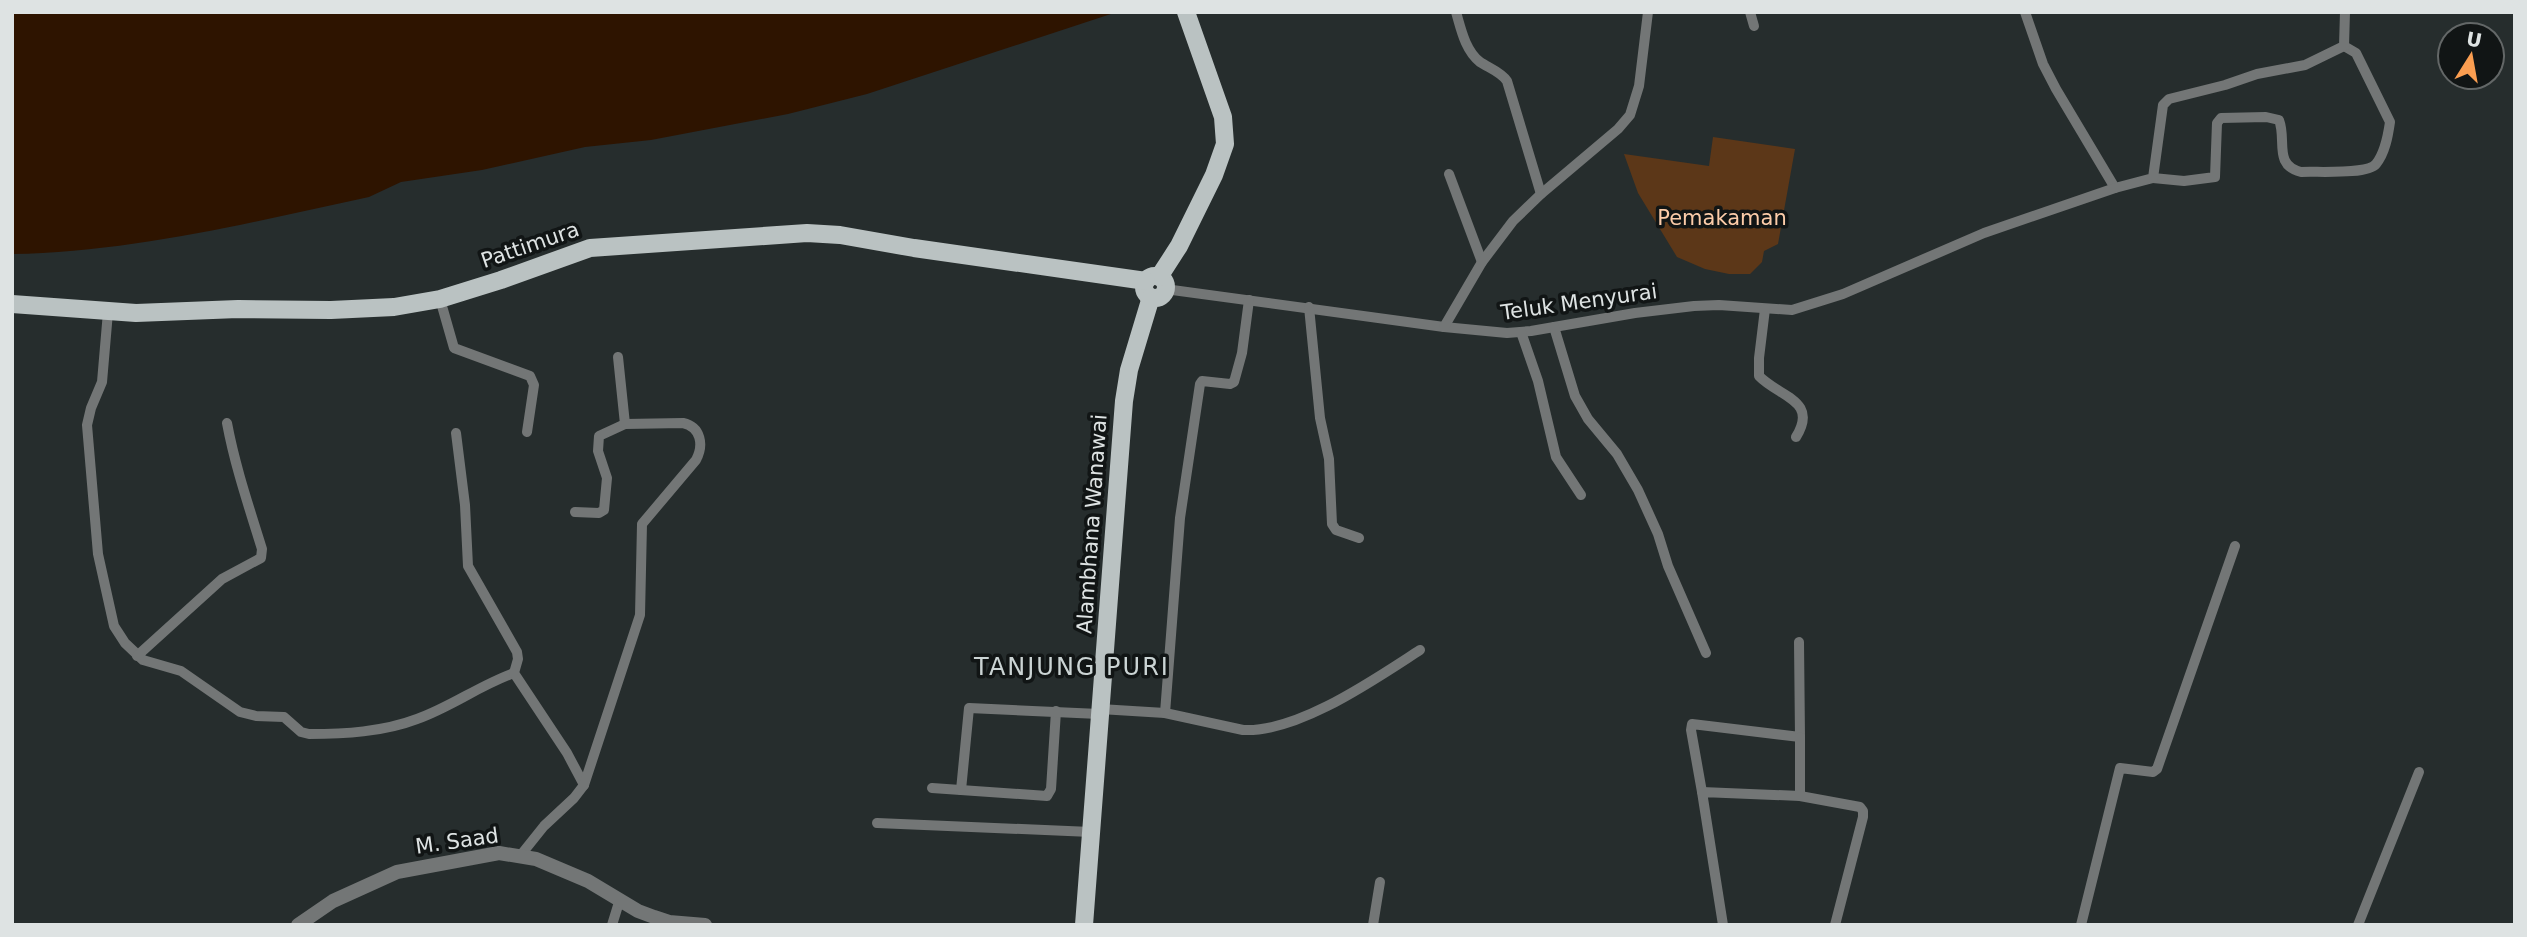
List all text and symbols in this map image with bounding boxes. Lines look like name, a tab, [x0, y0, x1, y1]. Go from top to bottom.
north arrow	[2436, 21, 2506, 91]
text: U	[2465, 27, 2484, 52]
park label: Pemakaman	[1657, 206, 1787, 230]
street label: Pattimura	[478, 217, 582, 273]
street label: Teluk Menyurai	[1498, 279, 1659, 325]
street label: Alambhana Wanawai	[1072, 413, 1112, 635]
district label: TANJUNG PURI	[973, 653, 1170, 681]
street label: M. Saad	[414, 823, 500, 859]

